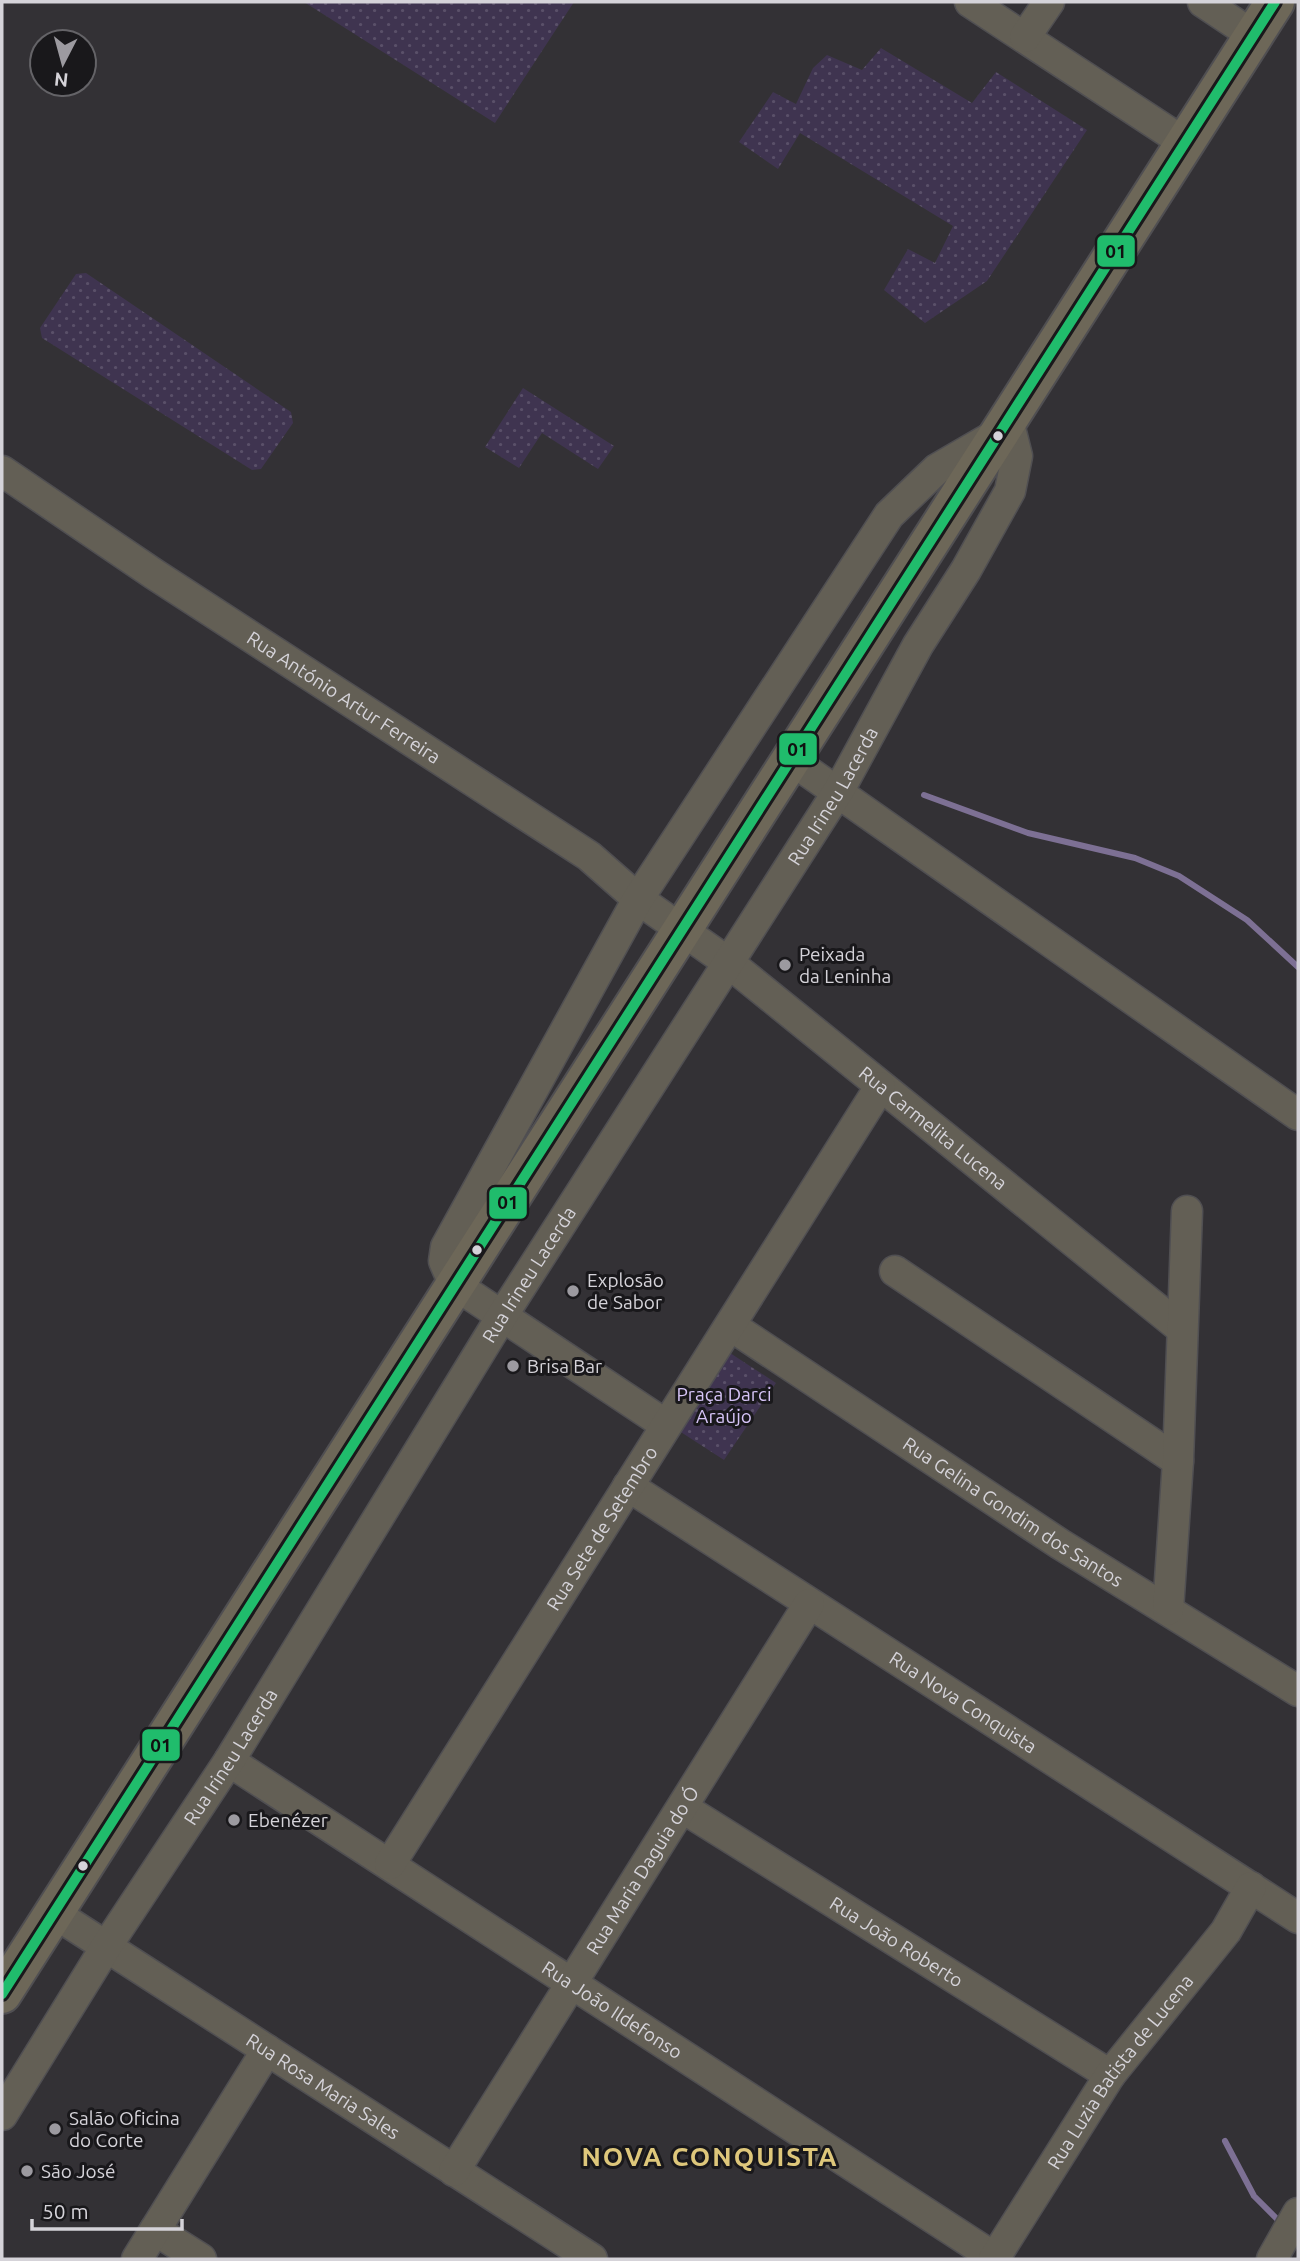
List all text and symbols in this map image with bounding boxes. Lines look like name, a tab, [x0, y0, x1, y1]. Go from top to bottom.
north arrow	[28, 28, 98, 98]
text: N	[53, 68, 69, 92]
line badge: 01	[1096, 234, 1136, 268]
text: 01	[1105, 240, 1127, 262]
unlabelled marker	[991, 429, 1005, 443]
street label: Rua António Artur Ferreira	[243, 626, 445, 768]
street label: Rua Irineu Lacerda	[783, 723, 882, 869]
line badge: 01	[778, 732, 818, 766]
text: 01	[787, 738, 809, 760]
place label: Peixada da Leninha	[799, 943, 891, 987]
marker: Peixada da Leninha	[777, 957, 793, 973]
street label: Rua Carmelita Lucena	[855, 1062, 1012, 1194]
line badge: 01	[488, 1186, 528, 1220]
text: 01	[497, 1191, 519, 1213]
street label: Rua Irineu Lacerda	[477, 1202, 580, 1347]
unlabelled marker	[470, 1243, 484, 1257]
place label: Explosão de Sabor	[587, 1269, 664, 1313]
marker: Explosão de Sabor	[565, 1283, 581, 1299]
place label: Brisa Bar	[527, 1355, 602, 1377]
marker: Brisa Bar	[505, 1358, 521, 1374]
park label: Praça Darci Araújo	[676, 1383, 772, 1427]
street label: Rua Gelina Gondim dos Santos	[899, 1432, 1127, 1591]
street label: Rua Sete de Setembro	[542, 1442, 662, 1614]
street label: Rua Nova Conquista	[886, 1647, 1041, 1758]
street label: Rua Irineu Lacerda	[179, 1685, 282, 1829]
line badge: 01	[141, 1728, 181, 1762]
text: 01	[150, 1734, 172, 1756]
street label: Rua Maria Daguia do Ó	[582, 1782, 703, 1958]
place label: Ebenézer	[248, 1809, 328, 1831]
marker: Ebenézer	[226, 1812, 242, 1828]
unlabelled marker	[76, 1859, 90, 1873]
street label: Rua João Roberto	[826, 1892, 967, 1991]
street label: Rua João Ildefonso	[538, 1956, 687, 2063]
street label: Rua Luzia Batista de Lucena	[1043, 1970, 1198, 2173]
street label: Rua Rosa Maria Sales	[242, 2029, 404, 2143]
place label: Salão Oficina do Corte	[69, 2107, 180, 2151]
marker: Salão Oficina do Corte	[47, 2121, 63, 2137]
district label: NOVA CONQUISTA	[581, 2142, 839, 2171]
place label: São José	[41, 2160, 115, 2182]
marker: São José	[19, 2163, 35, 2179]
scale bar	[32, 2188, 182, 2232]
text: 50 m	[42, 2199, 89, 2223]

